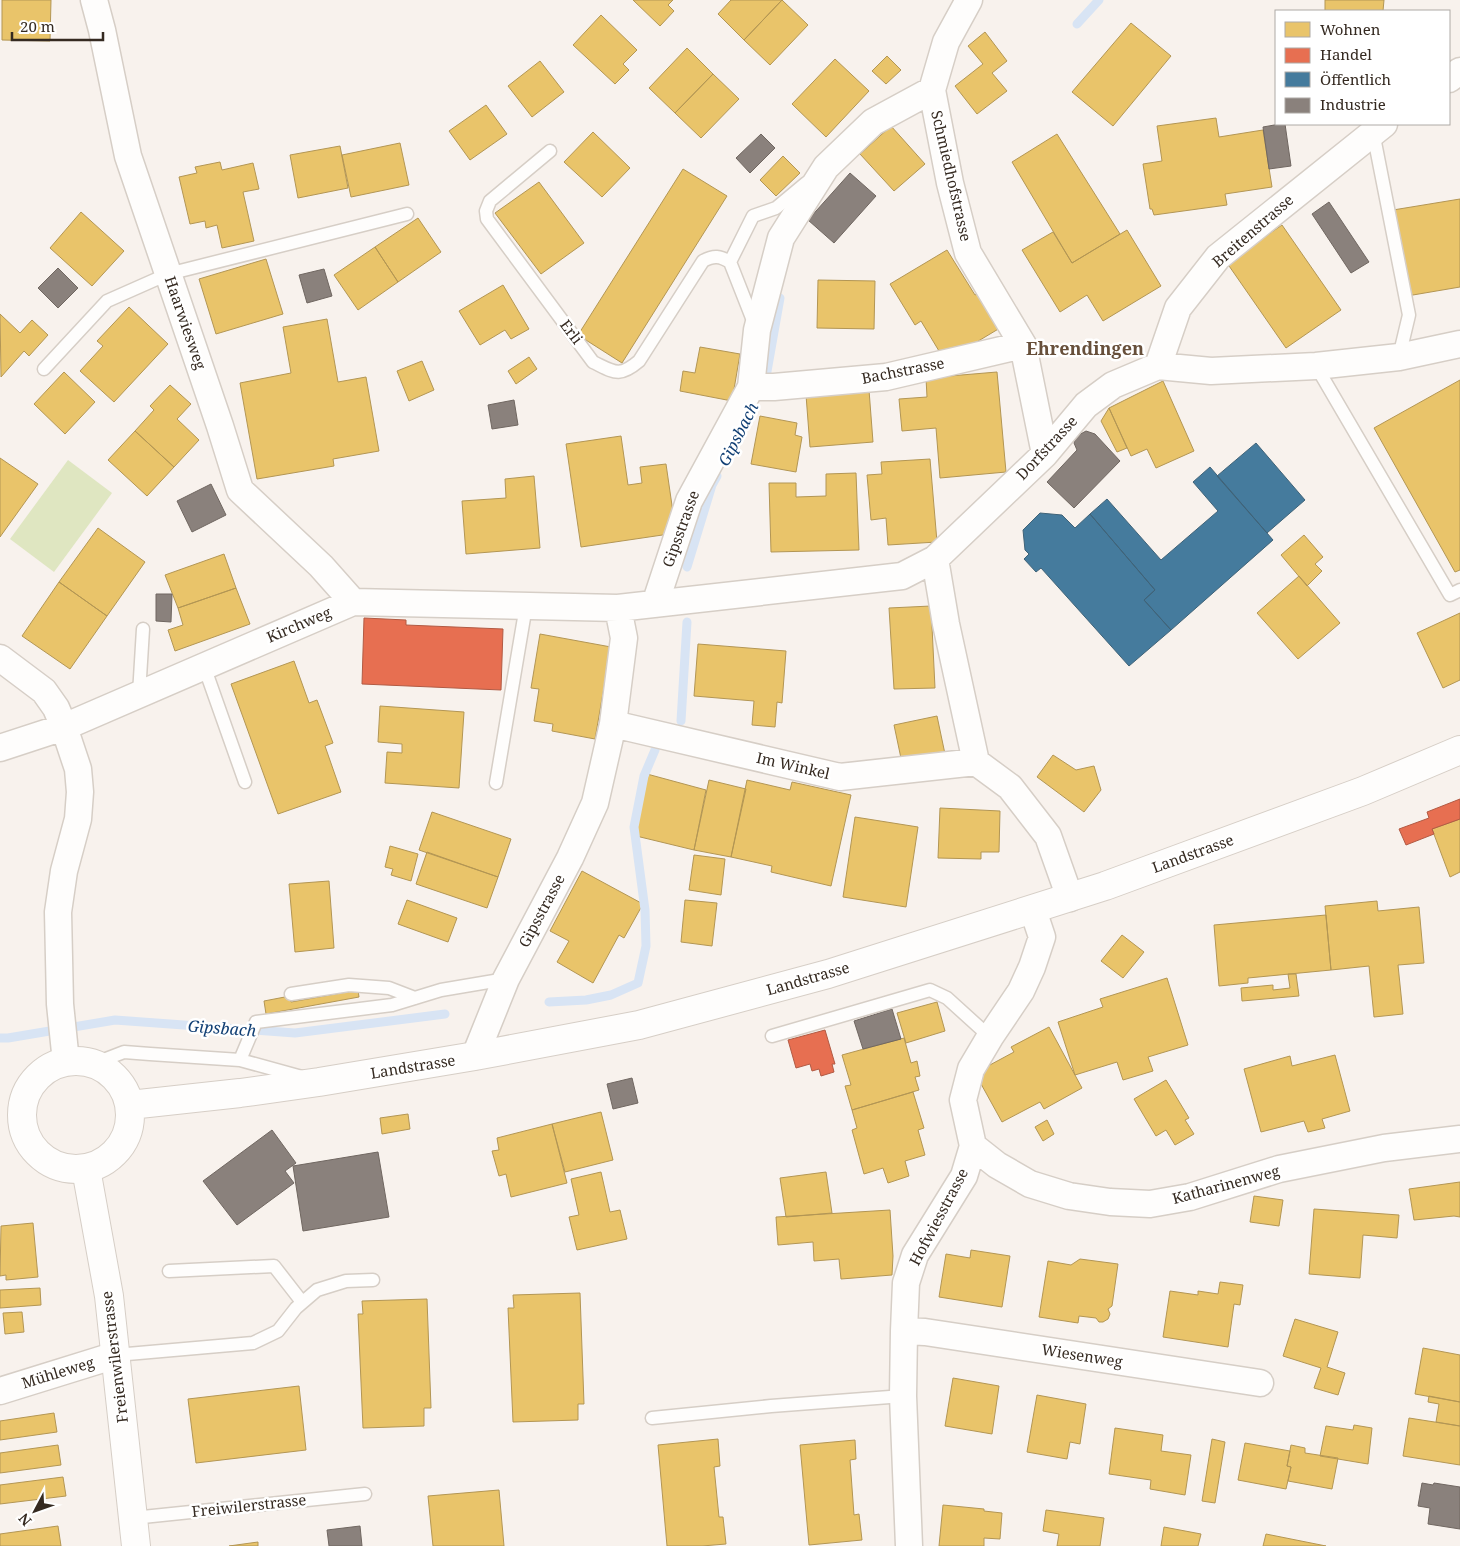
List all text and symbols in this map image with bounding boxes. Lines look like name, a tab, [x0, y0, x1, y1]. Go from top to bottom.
scale bar	[12, 10, 104, 42]
legend	[1275, 10, 1450, 125]
text: 20 m	[20, 16, 55, 36]
text: Wohnen	[1320, 19, 1381, 39]
text: Handel	[1320, 44, 1372, 64]
text: Öffentlich	[1320, 69, 1392, 89]
text: Industrie	[1320, 94, 1386, 114]
street label: Schmiedhofstrasse	[927, 108, 977, 243]
street label: Breitenstrasse	[1207, 189, 1297, 271]
street label: Haarwiesweg	[161, 273, 211, 372]
street label: Erli	[556, 315, 588, 348]
district label: Ehrendingen	[1026, 336, 1144, 360]
street label: Bachstrasse	[860, 352, 946, 388]
water label: Gipsbach	[713, 398, 764, 470]
street label: Dorfstrasse	[1011, 411, 1081, 484]
street label: Gipsstrasse	[657, 488, 703, 570]
street label: Kirchweg	[263, 602, 334, 647]
street label: Im Winkel	[754, 747, 832, 783]
street label: Landstrasse	[1149, 829, 1236, 877]
street label: Gipsstrasse	[513, 870, 569, 951]
street label: Landstrasse	[764, 957, 852, 999]
water label: Gipsbach	[187, 1015, 257, 1041]
street label: Landstrasse	[369, 1049, 457, 1083]
street label: Katharinenweg	[1170, 1160, 1282, 1208]
street label: Hofwiesstrasse	[904, 1164, 972, 1269]
street label: Freienwilerstrasse	[96, 1290, 132, 1424]
street label: Wiesenweg	[1040, 1339, 1124, 1371]
street label: Mühleweg	[19, 1352, 96, 1393]
north arrow	[10, 1486, 60, 1536]
street label: Freiwilerstrasse	[191, 1489, 307, 1521]
text: N	[14, 1509, 36, 1530]

